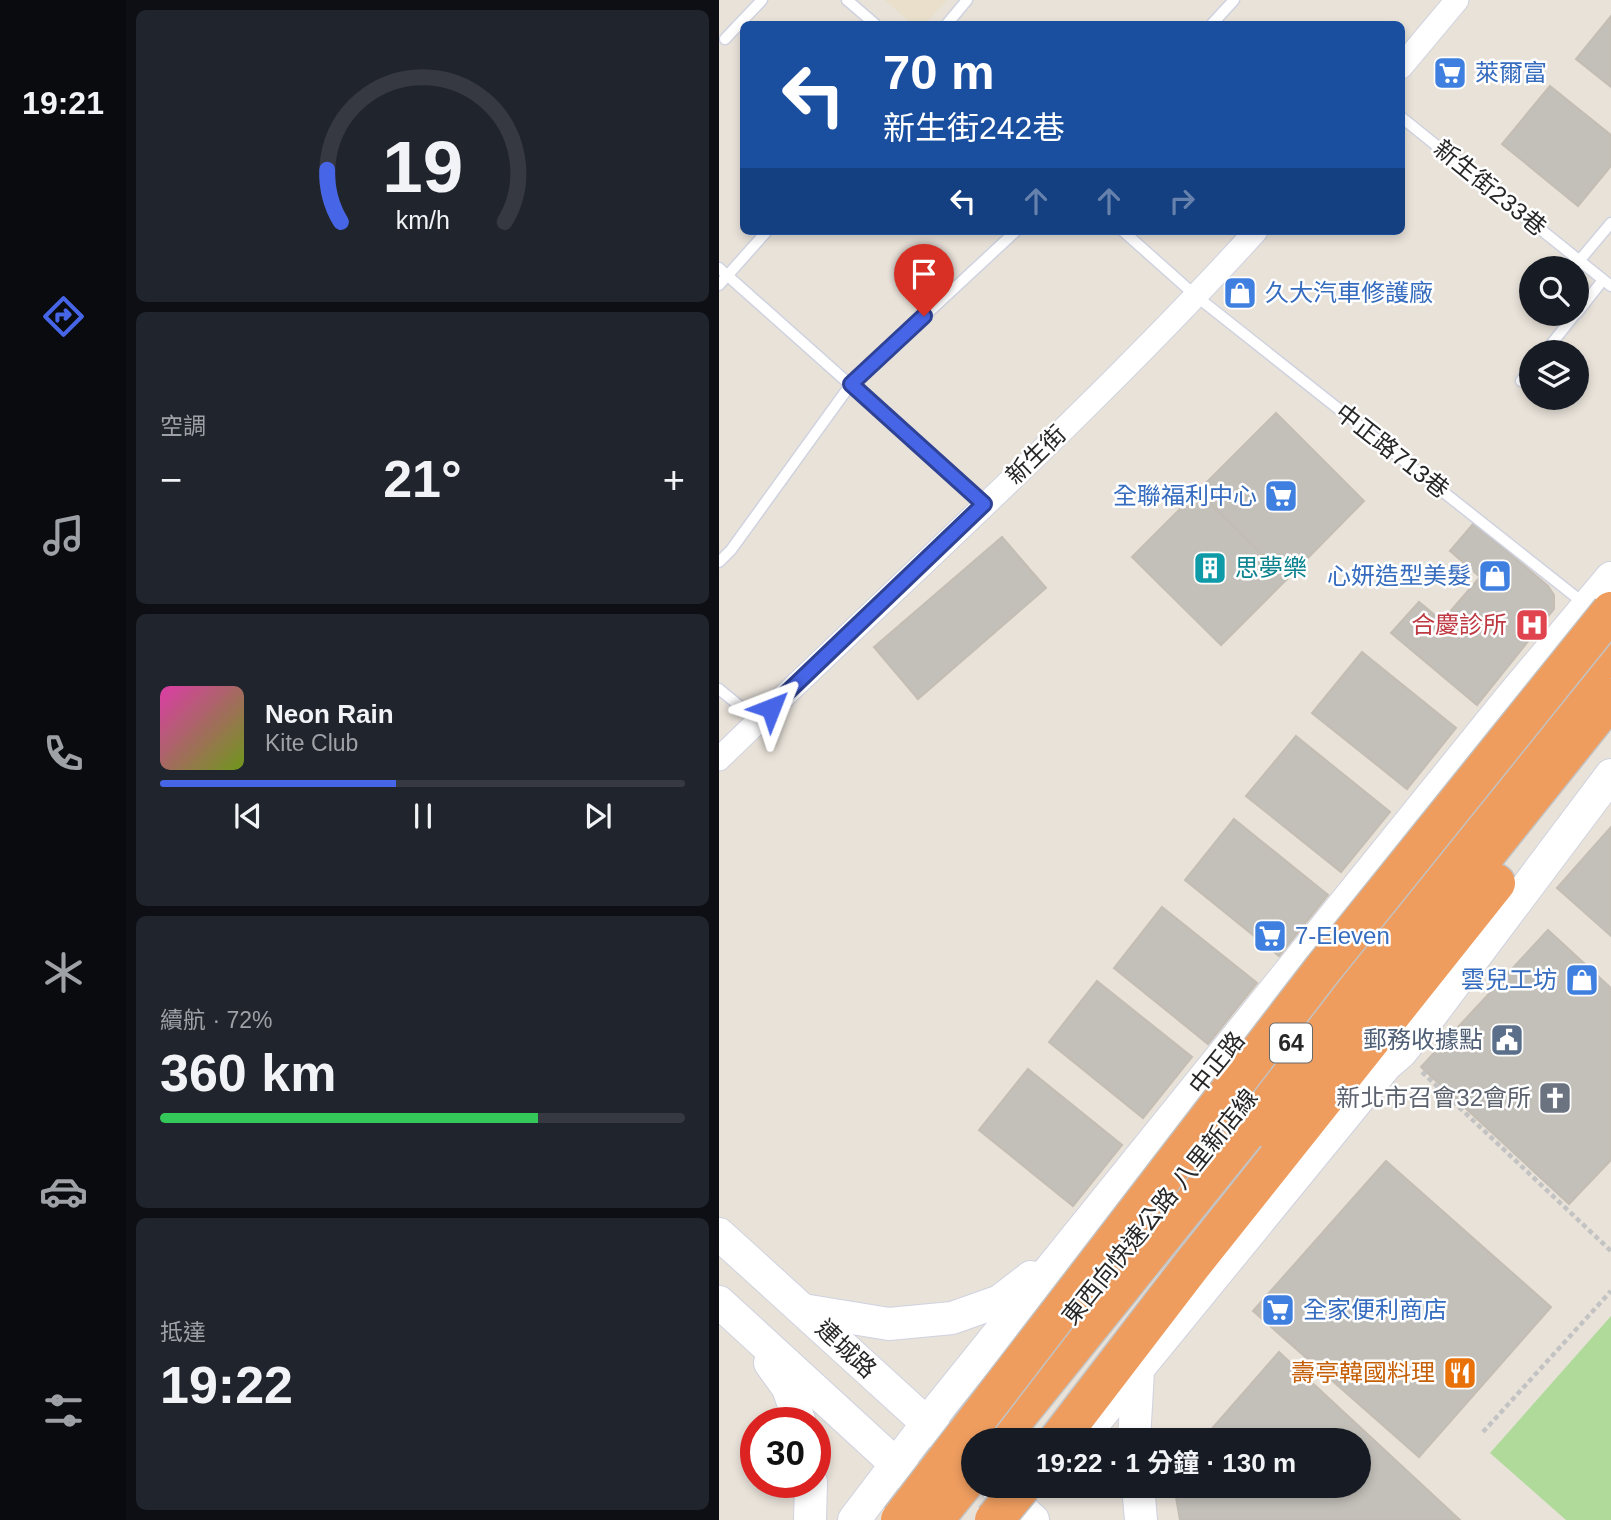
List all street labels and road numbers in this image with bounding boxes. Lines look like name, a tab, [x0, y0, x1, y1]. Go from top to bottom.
street label: 新生街233巷	[1429, 134, 1552, 241]
street label: 中正路713巷	[1330, 398, 1454, 503]
street label: 新生街	[1000, 420, 1071, 489]
road number: 64	[1270, 1024, 1312, 1062]
street label: 中正路	[1183, 1026, 1250, 1099]
street label: 東西向快速公路 八里新店線	[1056, 1084, 1263, 1330]
street label: 連城路	[811, 1314, 882, 1383]

